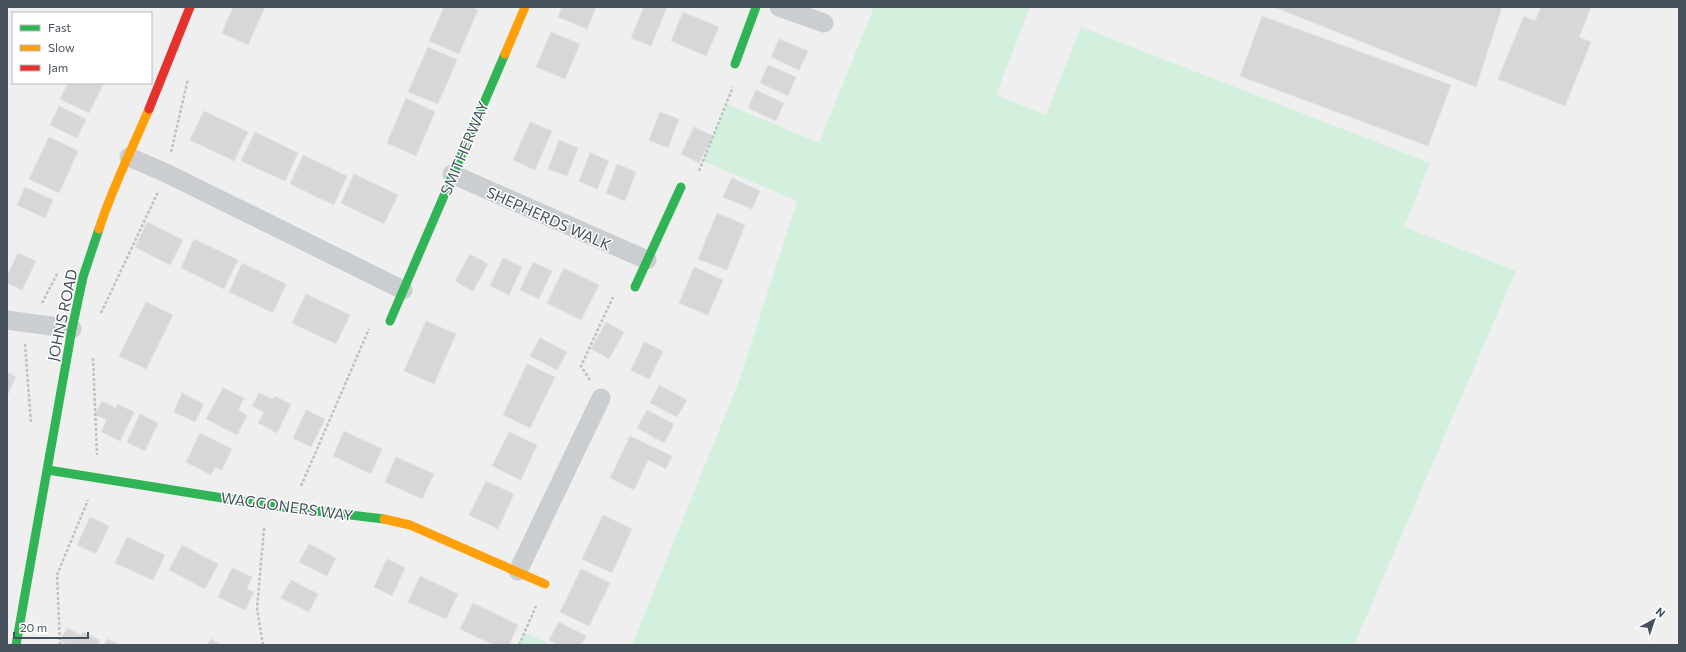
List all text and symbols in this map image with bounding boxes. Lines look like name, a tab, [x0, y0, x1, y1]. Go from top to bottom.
legend	[12, 12, 152, 84]
text: Fast	[48, 20, 71, 34]
text: Slow	[48, 40, 75, 54]
text: Jam	[48, 60, 68, 75]
street label: SMITHERWAY	[436, 98, 492, 197]
street label: SHEPHERDS WALK	[484, 182, 614, 254]
street label: JOHNS ROAD	[43, 267, 81, 363]
street label: WAGGONERS WAY	[220, 488, 354, 524]
north arrow	[1634, 600, 1674, 640]
text: N	[1653, 604, 1668, 620]
scale bar	[14, 614, 88, 640]
text: 20 m	[20, 620, 47, 634]

